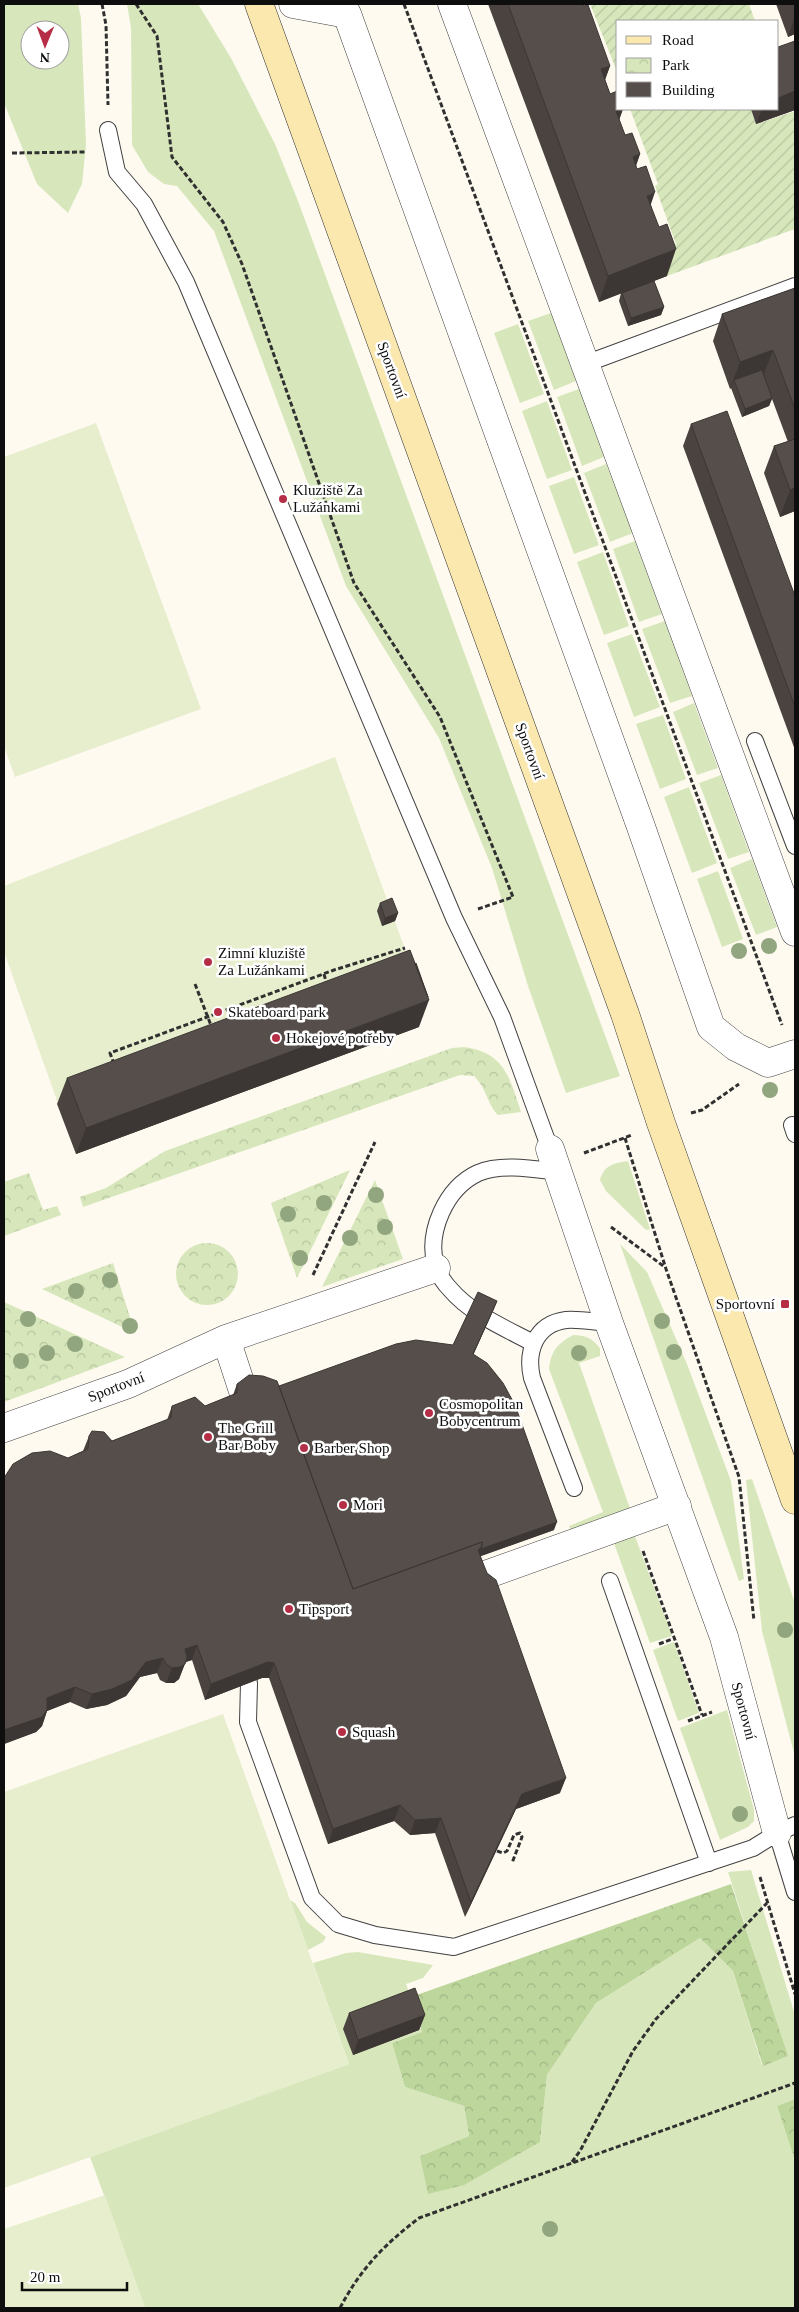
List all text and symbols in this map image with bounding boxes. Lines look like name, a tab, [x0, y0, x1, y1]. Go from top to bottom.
north arrow	[20, 20, 70, 70]
legend	[616, 20, 779, 110]
text: Road	[662, 32, 694, 48]
text: N	[40, 50, 50, 65]
text: Park	[662, 57, 690, 73]
text: Building	[662, 82, 715, 98]
street label: Sportovní	[374, 339, 410, 401]
place label: Kluziště Za Lužánkami	[293, 482, 363, 515]
marker: Kluziště Za Lužánkami	[277, 493, 289, 505]
street label: Sportovní	[512, 720, 548, 782]
place label: Zimní kluziště Za Lužánkami	[218, 945, 305, 978]
marker: Zimní kluziště Za Lužánkami	[202, 956, 214, 968]
place label: Skateboard park	[228, 1004, 326, 1020]
marker: Skateboard park	[212, 1006, 224, 1018]
place label: Hokejové potřeby	[286, 1030, 394, 1046]
marker: Hokejové potřeby	[270, 1032, 282, 1044]
place label: Sportovní	[716, 1296, 775, 1312]
marker: Sportovní	[779, 1298, 791, 1310]
street label: Sportovní	[86, 1369, 146, 1405]
place label: Cosmopolitan Bobycentrum	[439, 1396, 524, 1429]
marker: Cosmopolitan Bobycentrum	[423, 1407, 435, 1419]
place label: The Grill Bar Boby	[218, 1420, 276, 1453]
marker: The Grill Bar Boby	[202, 1431, 214, 1443]
place label: Barber Shop	[314, 1440, 389, 1456]
marker: Barber Shop	[298, 1442, 310, 1454]
place label: Mori	[353, 1497, 383, 1513]
marker: Mori	[337, 1499, 349, 1511]
place label: Tipsport	[299, 1601, 350, 1617]
marker: Tipsport	[283, 1603, 295, 1615]
street label: Sportovní	[729, 1680, 759, 1742]
place label: Squash	[352, 1724, 396, 1740]
marker: Squash	[336, 1726, 348, 1738]
scale bar	[22, 2260, 128, 2292]
text: 20 m	[30, 2269, 61, 2285]

